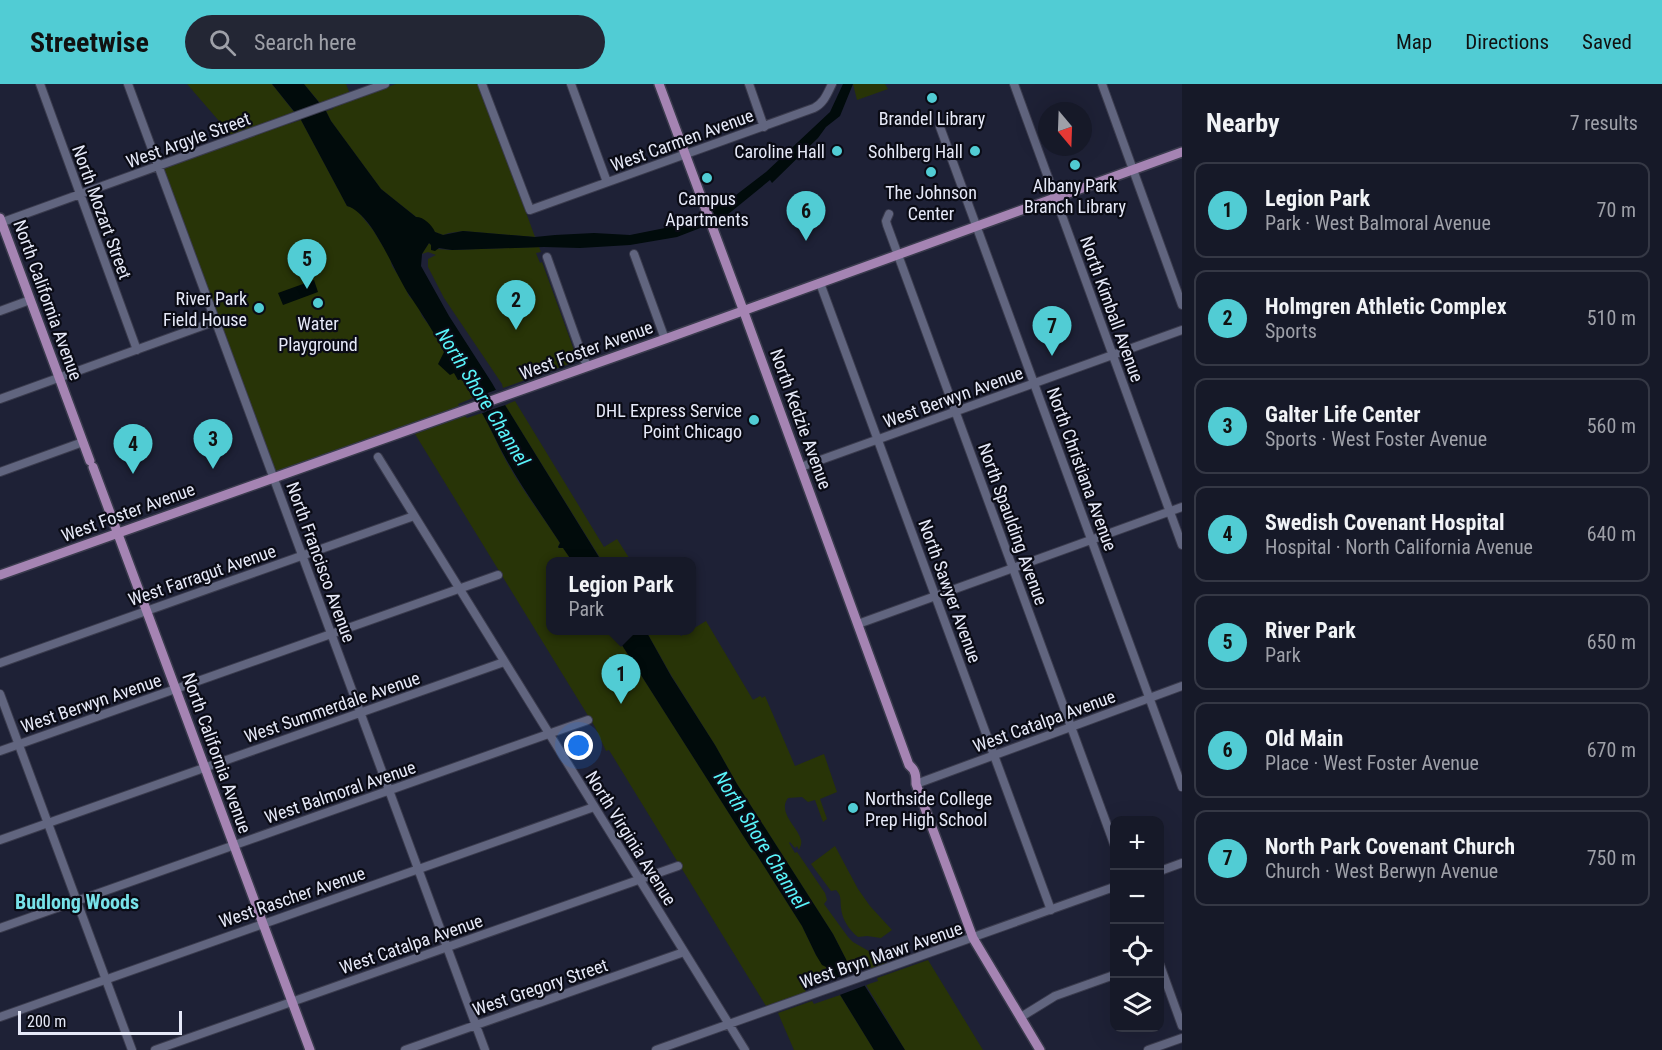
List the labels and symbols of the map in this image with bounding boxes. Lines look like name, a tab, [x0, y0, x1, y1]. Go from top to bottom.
marker: Brandel Library	[925, 91, 939, 105]
north arrow	[1038, 102, 1092, 156]
street label: West Carmen Avenue	[608, 104, 756, 176]
street label: West Argyle Street	[123, 108, 253, 172]
place label: Brandel Library	[879, 108, 986, 129]
place label: Caroline Hall	[734, 141, 825, 162]
place label: Sohlberg Hall	[868, 141, 963, 162]
street label: North Mozart Street	[68, 142, 136, 282]
marker: Caroline Hall	[830, 144, 844, 158]
marker: Sohlberg Hall	[968, 144, 982, 158]
marker: Albany Park Branch Library	[1068, 158, 1082, 172]
marker: The Johnson Center	[924, 165, 938, 179]
marker: Campus Apartments	[700, 171, 714, 185]
place label: Albany Park Branch Library	[1024, 175, 1126, 217]
place label: The Johnson Center	[885, 182, 977, 224]
place label: Campus Apartments	[665, 188, 749, 230]
pin: 6	[786, 192, 826, 241]
street label: North California Avenue	[9, 217, 87, 383]
street label: North Kimball Avenue	[1076, 233, 1148, 385]
pin: 5	[288, 240, 326, 289]
pin: 2	[496, 280, 536, 330]
place label: River Park Field House	[163, 288, 247, 330]
marker: Water Playground	[311, 296, 325, 310]
marker: River Park Field House	[252, 301, 266, 315]
pin: 7	[1032, 306, 1072, 356]
place label: Water Playground	[278, 313, 358, 355]
street label: West Foster Avenue	[516, 316, 656, 384]
water label: North Shore Channel	[431, 323, 535, 471]
street label: North Kedzie Avenue	[766, 346, 836, 492]
street label: West Berwyn Avenue	[880, 362, 1026, 432]
street label: North Christiana Avenue	[1043, 384, 1121, 554]
place label: DHL Express Service Point Chicago	[596, 400, 742, 442]
marker: DHL Express Service Point Chicago	[747, 413, 761, 427]
pin: 3	[194, 420, 232, 469]
pin: 4	[114, 424, 152, 474]
street label: North Spaulding Avenue	[974, 440, 1052, 608]
street label: West Foster Avenue	[58, 478, 198, 546]
street label: North Francisco Avenue	[282, 479, 360, 645]
street label: North Sawyer Avenue	[914, 516, 986, 666]
street label: West Farragut Avenue	[125, 540, 279, 610]
pin: 1	[602, 654, 640, 704]
street label: West Summerdale Avenue	[241, 667, 423, 747]
street label: West Berwyn Avenue	[18, 669, 164, 737]
street label: North California Avenue	[178, 670, 256, 836]
street label: West Catalpa Avenue	[970, 685, 1118, 757]
your location	[564, 731, 593, 760]
street label: West Balmoral Avenue	[262, 756, 418, 828]
water label: North Shore Channel	[709, 766, 813, 914]
street label: North Virginia Avenue	[581, 767, 681, 909]
place label: Northside College Prep High School	[865, 788, 992, 830]
marker: Northside College Prep High School	[846, 801, 860, 815]
street label: West Rascher Avenue	[216, 862, 368, 932]
district label: Budlong Woods	[15, 890, 139, 914]
street label: West Catalpa Avenue	[337, 910, 485, 978]
street label: West Bryn Mawr Avenue	[797, 917, 965, 993]
street label: West Gregory Street	[470, 954, 610, 1020]
scale bar	[18, 1008, 182, 1036]

